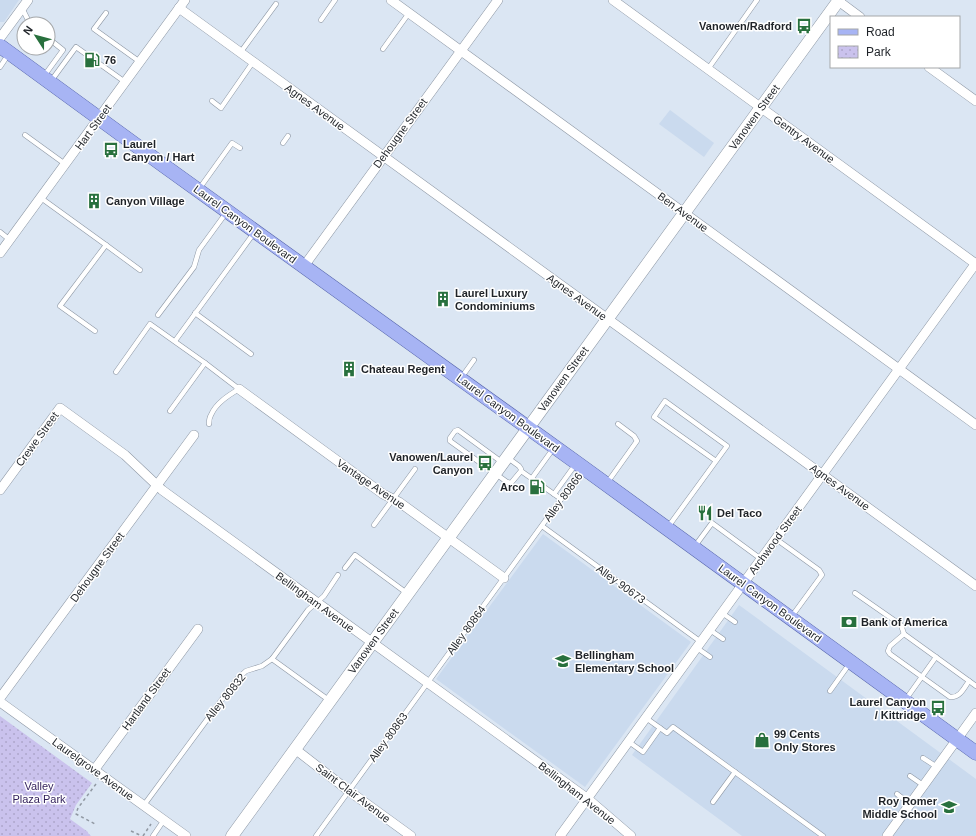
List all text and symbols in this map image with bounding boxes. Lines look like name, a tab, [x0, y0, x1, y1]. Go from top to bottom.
north arrow	[16, 16, 56, 56]
legend	[830, 16, 960, 68]
bus stop icon: Vanowen/Radford	[795, 17, 813, 35]
place label: Vanowen/Radford	[699, 20, 792, 32]
text: N	[21, 23, 35, 37]
text: Road	[866, 25, 895, 39]
text: Park	[866, 45, 892, 59]
fuel station icon: 76	[83, 51, 101, 69]
place label: 76	[104, 54, 116, 66]
street label: Agnes Avenue	[283, 81, 347, 133]
street label: Vanowen Street	[726, 82, 782, 152]
street label: Dehougne Street	[371, 96, 429, 170]
street label: Hart Street	[73, 102, 113, 152]
street label: Gentry Avenue	[771, 113, 837, 165]
place label: Laurel Canyon / Hart	[123, 138, 195, 163]
bus stop icon: Laurel Canyon / Hart	[102, 141, 120, 159]
street label: Laurel Canyon Boulevard	[191, 183, 299, 265]
street label: Ben Avenue	[656, 190, 710, 234]
building icon: Canyon Village	[85, 192, 103, 210]
place label: Canyon Village	[106, 195, 185, 207]
street label: Agnes Avenue	[545, 271, 609, 323]
place label: Laurel Luxury Condominiums	[455, 287, 535, 312]
building icon: Laurel Luxury Condominiums	[434, 290, 452, 308]
street label: Vanowen Street	[535, 344, 591, 414]
building icon: Chateau Regent	[340, 360, 358, 378]
place label: Chateau Regent	[361, 363, 445, 375]
street label: Laurel Canyon Boulevard	[454, 372, 562, 454]
street label: Crewe Street	[13, 410, 61, 468]
place label: Vanowen/Laurel Canyon	[389, 451, 473, 476]
bus stop icon: Vanowen/Laurel Canyon	[476, 454, 494, 472]
street label: Vantage Avenue	[335, 457, 407, 511]
street label: Agnes Avenue	[808, 461, 872, 513]
street label: Alley 80866	[541, 470, 585, 524]
fuel station icon: Arco	[528, 478, 546, 496]
place label: Arco	[500, 481, 525, 493]
restaurant icon: Del Taco	[696, 504, 714, 522]
street label: Archwood Street	[746, 504, 804, 576]
place label: Del Taco	[717, 507, 762, 519]
street label: Dehougne Street	[68, 530, 126, 604]
street label: Alley 90673	[594, 562, 648, 606]
street label: Laurel Canyon Boulevard	[716, 562, 824, 644]
street label: Bellingham Avenue	[273, 570, 357, 634]
street label: Alley 80864	[444, 603, 488, 657]
street label: Vanowen Street	[345, 606, 401, 676]
bank icon: Bank of America	[840, 613, 858, 631]
place label: Bank of America	[861, 616, 948, 628]
place label: Bellingham Elementary School	[575, 649, 674, 674]
school or university icon: Bellingham Elementary School	[554, 652, 572, 670]
street label: Hartland Street	[119, 666, 173, 732]
street label: Alley 80832	[202, 671, 248, 723]
place label: Laurel Canyon / Kittridge	[850, 696, 926, 721]
bus stop icon: Laurel Canyon / Kittridge	[929, 699, 947, 717]
street label: Alley 80863	[366, 710, 410, 764]
place label: 99 Cents Only Stores	[774, 728, 836, 753]
shop icon: 99 Cents Only Stores	[753, 731, 771, 749]
street label: Laurelgrove Avenue	[50, 735, 136, 803]
street label: Bellingham Avenue	[536, 759, 618, 827]
street label: Saint Clair Avenue	[313, 761, 393, 825]
park label: Valley Plaza Park	[12, 780, 66, 805]
place label: Roy Romer Middle School	[862, 795, 938, 820]
school or university icon: Roy Romer Middle School	[940, 798, 958, 816]

